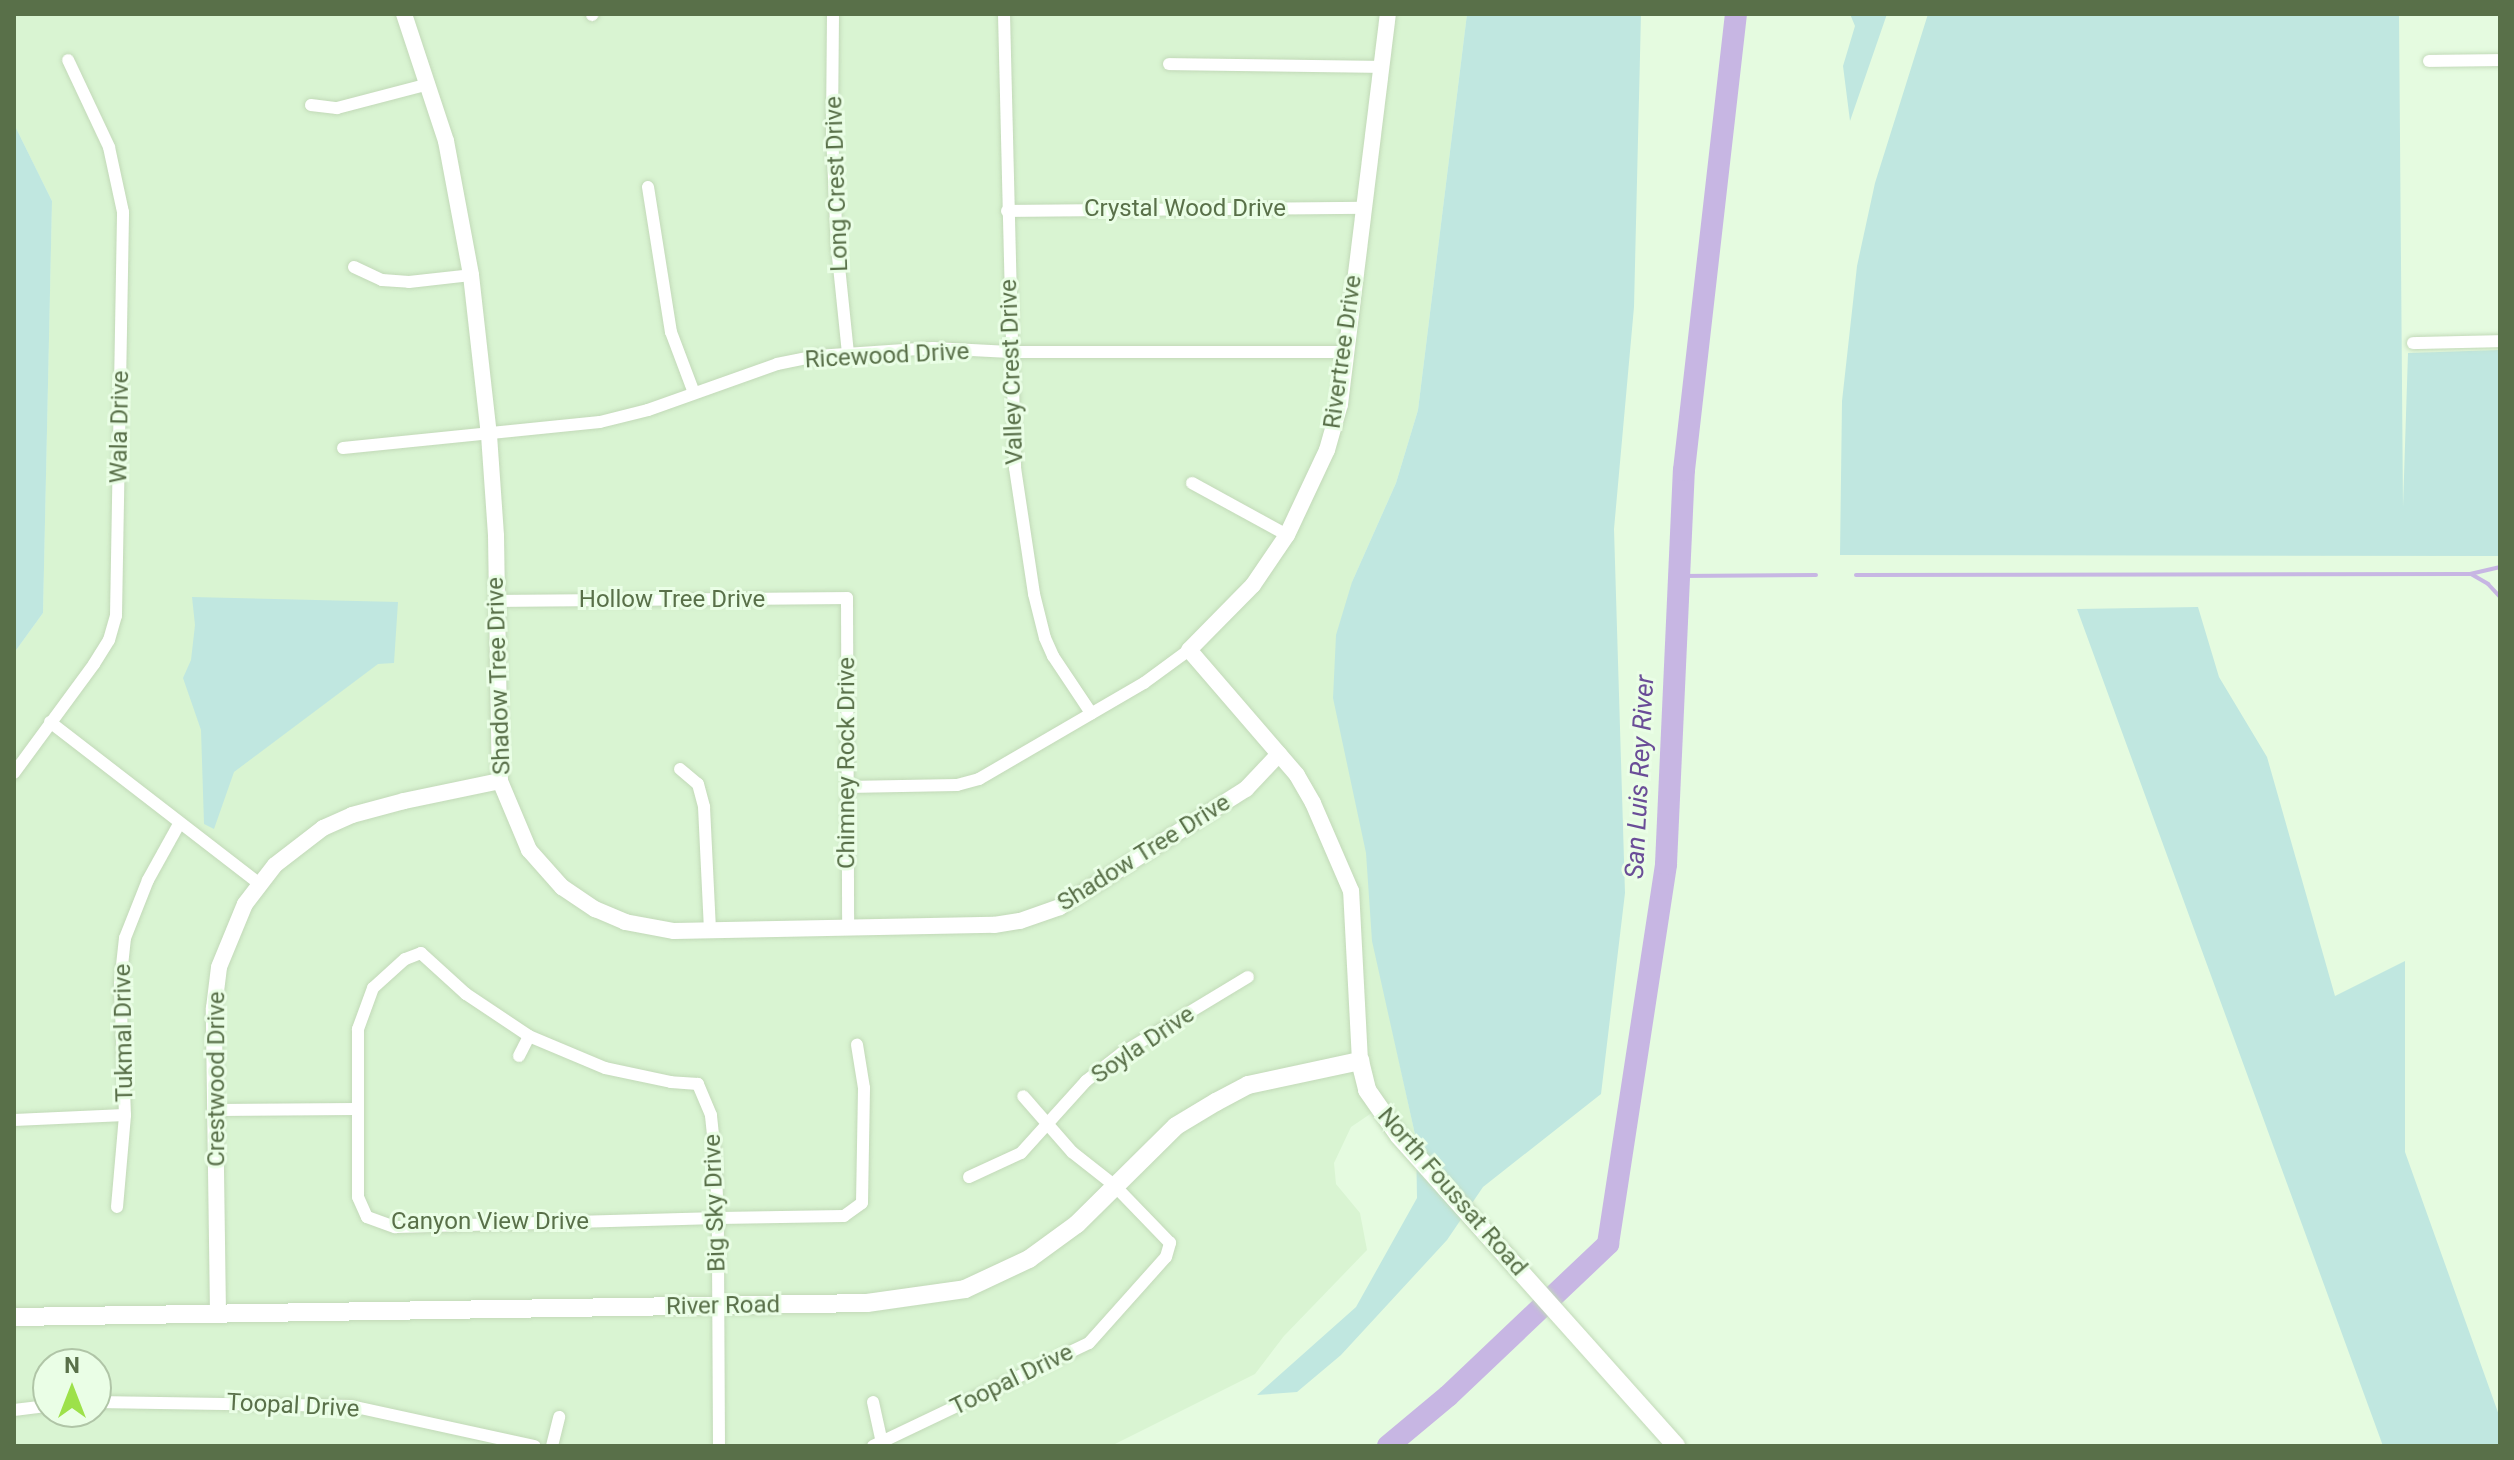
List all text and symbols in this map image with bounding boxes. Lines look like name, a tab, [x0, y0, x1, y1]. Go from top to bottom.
street label: Long Crest Drive	[820, 96, 854, 272]
street label: Crystal Wood Drive	[1084, 195, 1286, 223]
street label: Rivertree Drive	[1318, 273, 1368, 431]
street label: Valley Crest Drive	[994, 279, 1030, 465]
street label: Ricewood Drive	[804, 337, 970, 375]
street label: Wala Drive	[105, 370, 135, 484]
street label: Shadow Tree Drive	[481, 576, 517, 776]
street label: Hollow Tree Drive	[579, 586, 765, 614]
street label: Chimney Rock Drive	[833, 657, 861, 869]
water label: San Luis Rey River	[1619, 674, 1661, 880]
street label: Shadow Tree Drive	[1052, 788, 1236, 918]
street label: Tukmal Drive	[108, 964, 140, 1102]
street label: Crestwood Drive	[203, 991, 231, 1167]
street label: Soyla Drive	[1086, 1000, 1200, 1090]
street label: North Foussat Road	[1371, 1102, 1533, 1282]
street label: Big Sky Drive	[698, 1134, 732, 1272]
street label: Canyon View Drive	[391, 1208, 589, 1236]
street label: River Road	[666, 1291, 780, 1321]
street label: Toopal Drive	[946, 1338, 1078, 1422]
north arrow	[32, 1348, 112, 1428]
text: N	[64, 1353, 80, 1378]
street label: Toopal Drive	[226, 1388, 360, 1424]

